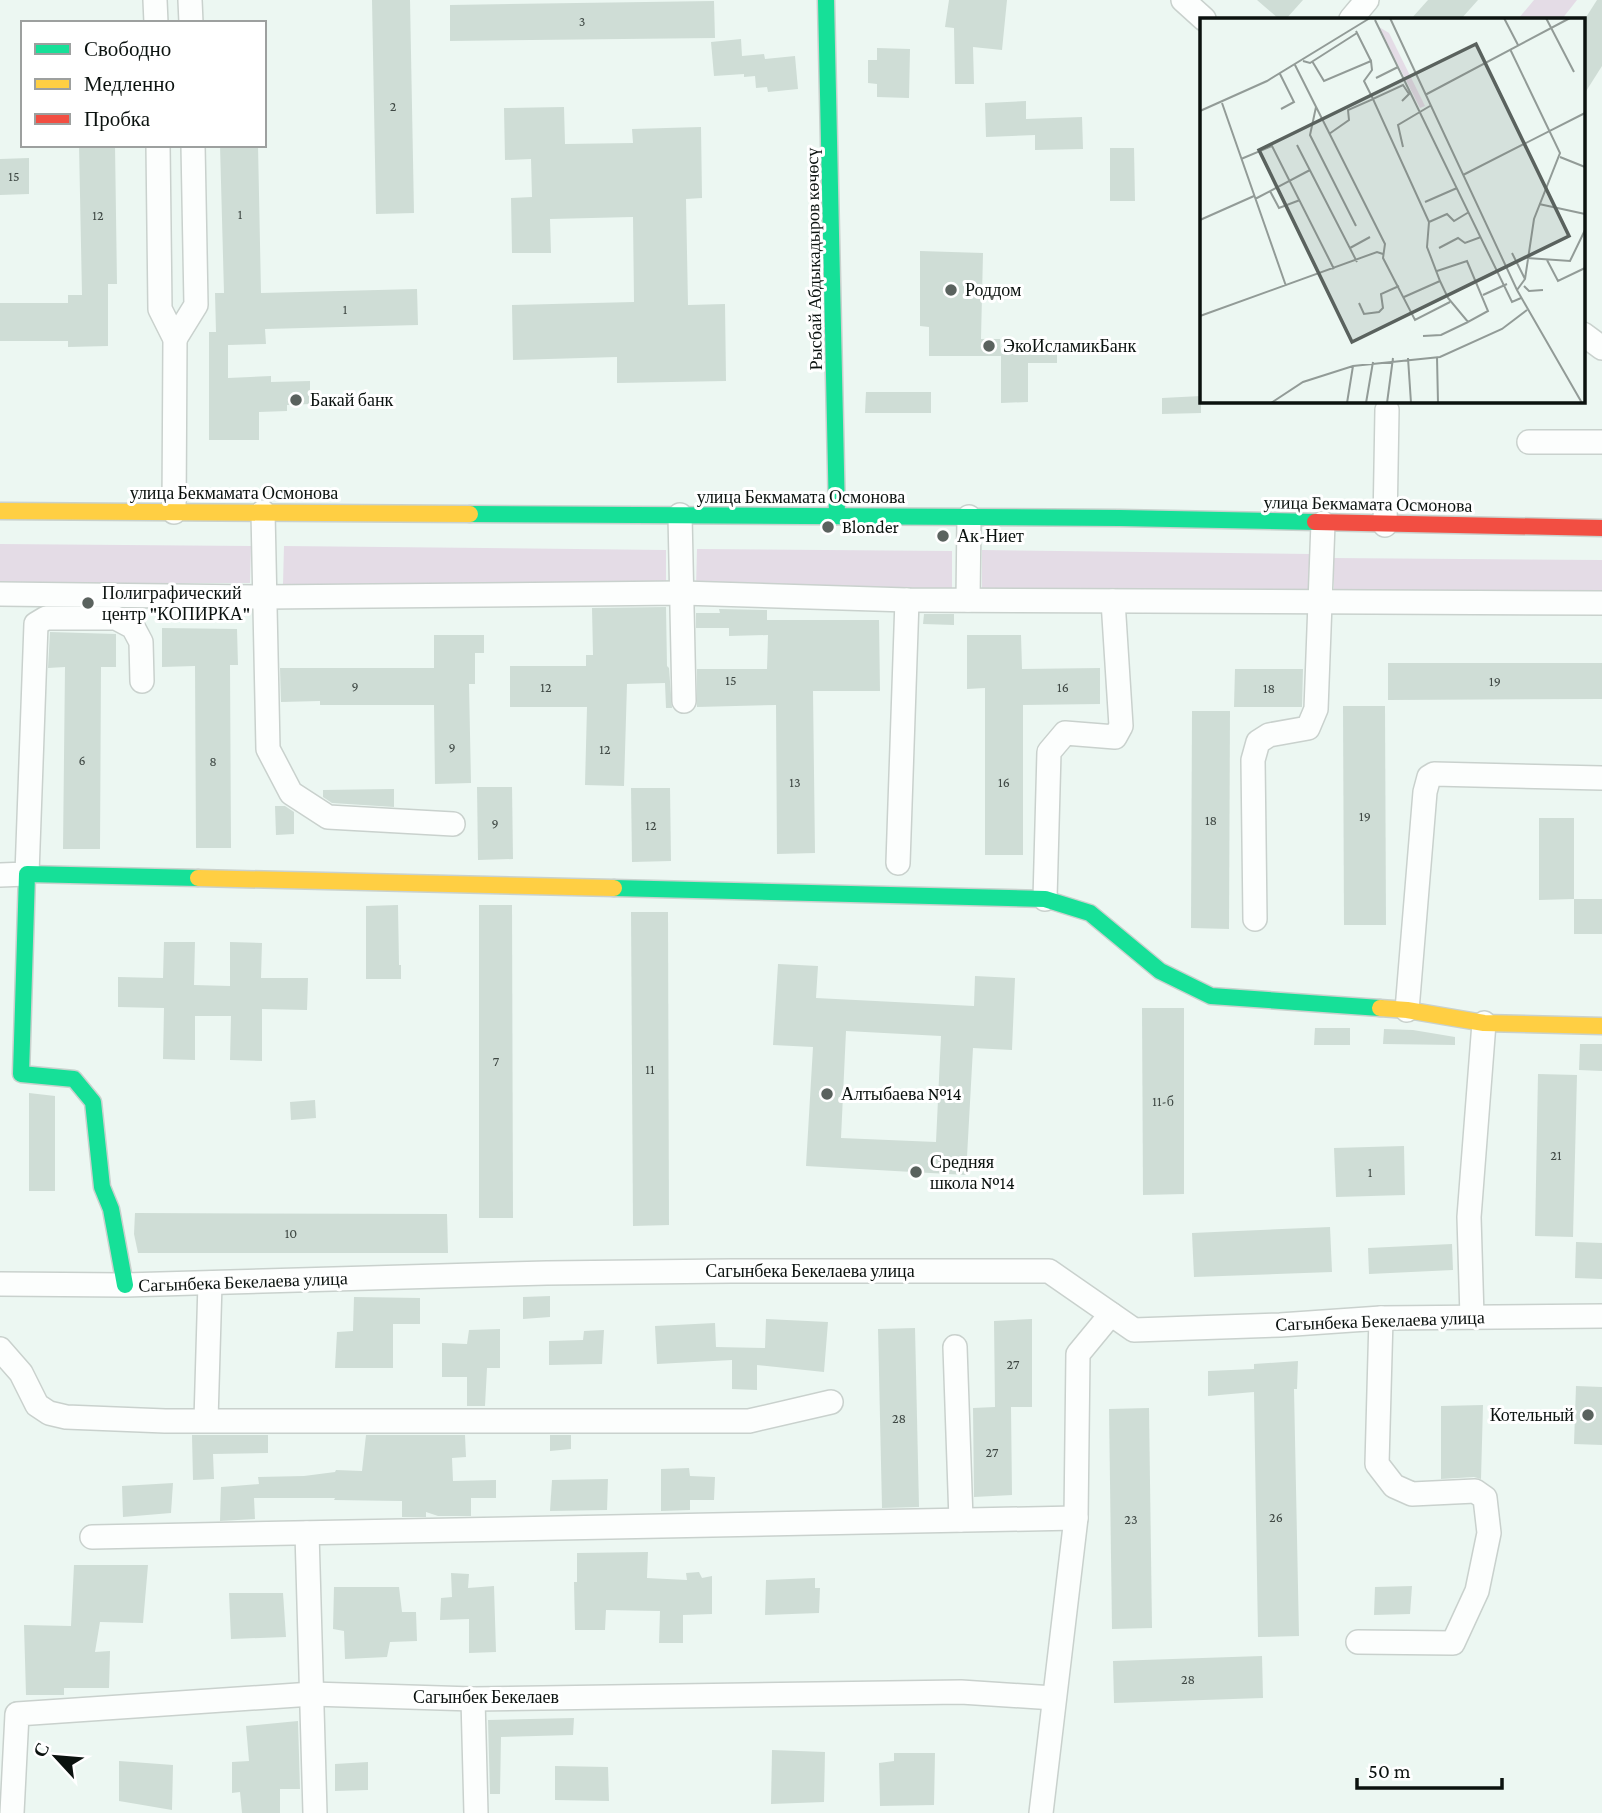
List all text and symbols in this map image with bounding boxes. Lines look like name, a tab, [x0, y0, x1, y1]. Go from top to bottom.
house number: 3	[579, 13, 585, 29]
inset map	[1200, 18, 1584, 402]
legend	[21, 21, 266, 147]
text: Свободно	[84, 37, 171, 61]
text: Медленно	[84, 72, 175, 96]
house number: 2	[390, 98, 397, 114]
text: Пробка	[84, 107, 151, 131]
street label: Рысбай Абдыкадыров көчөсү	[802, 147, 826, 371]
house number: 15	[8, 168, 20, 184]
house number: 1	[238, 206, 243, 222]
house number: 12	[92, 207, 104, 223]
place label: Роддом	[965, 280, 1021, 300]
marker: Роддом	[943, 282, 959, 298]
house number: 1	[343, 301, 348, 317]
place label: ЭкоИсламикБанк	[1003, 336, 1136, 356]
marker: ЭкоИсламикБанк	[981, 338, 997, 354]
place label: Бакай банк	[310, 390, 394, 410]
marker: Бакай банк	[288, 392, 304, 408]
street label: улица Бекмамата Осмонова	[130, 483, 338, 503]
street label: улица Бекмамата Осмонова	[697, 487, 905, 507]
street label: улица Бекмамата Осмонова	[1264, 492, 1472, 516]
place label: Blonder	[842, 517, 900, 537]
marker: Blonder	[820, 519, 836, 535]
place label: Ак-Ниет	[957, 526, 1024, 546]
marker: Ак-Ниет	[935, 528, 951, 544]
place label: Полиграфический центр "КОПИРКА"	[102, 583, 250, 624]
marker: Полиграфический центр "КОПИРКА"	[80, 595, 96, 611]
house number: 15	[725, 672, 737, 688]
house number: 19	[1489, 673, 1501, 689]
house number: 9	[351, 678, 359, 694]
house number: 12	[540, 679, 552, 695]
house number: 16	[1057, 679, 1069, 695]
house number: 18	[1263, 680, 1275, 696]
house number: 9	[448, 739, 456, 755]
house number: 12	[599, 741, 611, 757]
house number: 6	[78, 752, 86, 768]
house number: 8	[209, 753, 217, 769]
house number: 13	[789, 774, 801, 790]
house number: 16	[998, 774, 1010, 790]
house number: 19	[1359, 808, 1371, 824]
house number: 18	[1205, 812, 1217, 828]
house number: 9	[491, 815, 499, 831]
house number: 12	[645, 817, 657, 833]
house number: 7	[493, 1053, 500, 1069]
house number: 11	[645, 1061, 655, 1077]
place label: Алтыбаева №14	[841, 1084, 962, 1104]
marker: Алтыбаева №14	[819, 1086, 835, 1102]
house number: 11-б	[1152, 1093, 1174, 1109]
house number: 21	[1550, 1147, 1562, 1163]
place label: Средняя школа №14	[930, 1152, 1015, 1193]
marker: Средняя школа №14	[908, 1164, 924, 1180]
house number: 1	[1368, 1164, 1373, 1180]
house number: 10	[285, 1225, 297, 1241]
street label: Сагынбека Бекелаева улица	[705, 1261, 915, 1281]
street label: Сагынбека Бекелаева улица	[138, 1268, 348, 1296]
street label: Сагынбека Бекелаева улица	[1275, 1307, 1485, 1335]
house number: 27	[1007, 1356, 1020, 1372]
place label: Котельный	[1490, 1405, 1574, 1425]
marker: Котельный	[1580, 1407, 1596, 1423]
house number: 28	[892, 1410, 906, 1426]
house number: 27	[986, 1444, 999, 1460]
house number: 26	[1269, 1509, 1283, 1525]
house number: 23	[1124, 1511, 1138, 1527]
house number: 28	[1181, 1671, 1195, 1687]
street label: Сагынбек Бекелаев	[413, 1687, 559, 1707]
north arrow	[21, 1722, 91, 1792]
text: С	[29, 1739, 54, 1761]
scale bar	[1357, 1746, 1502, 1790]
text: 50 m	[1368, 1759, 1411, 1783]

